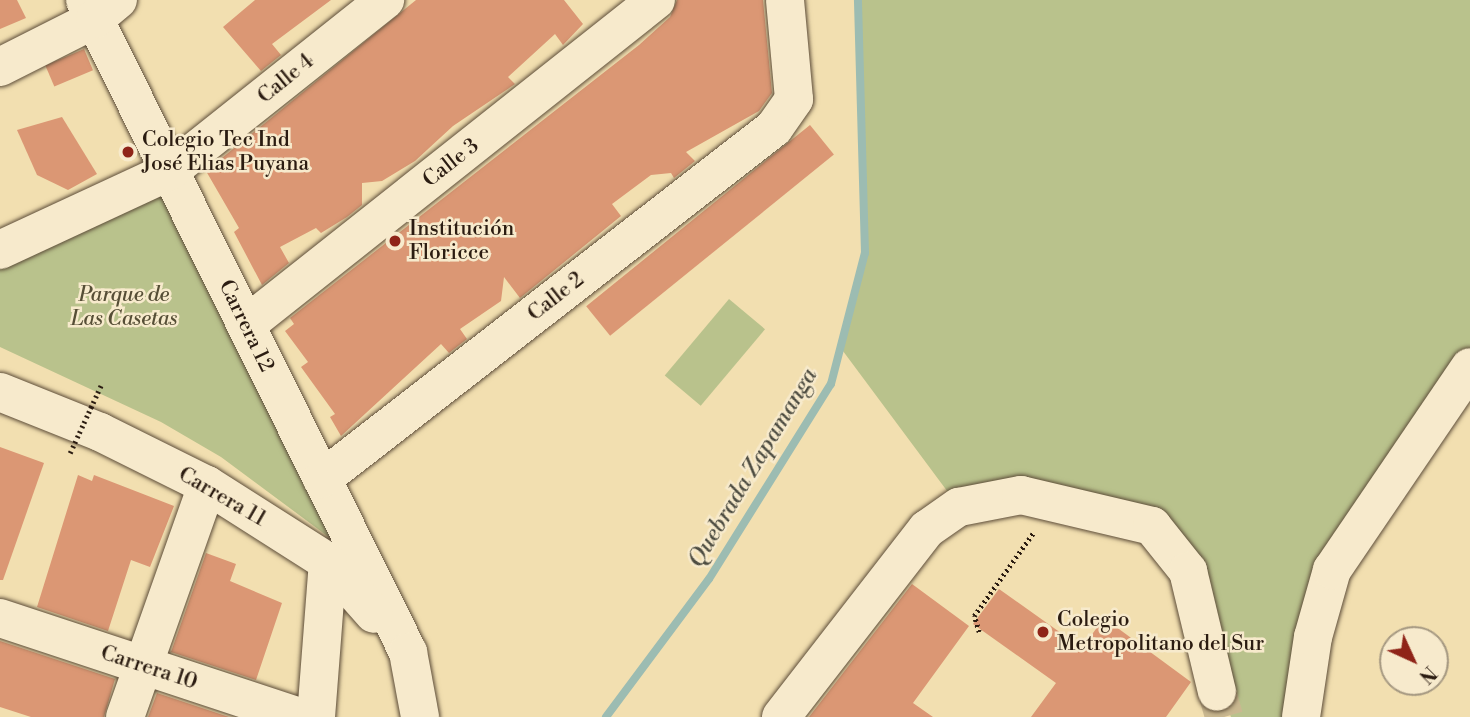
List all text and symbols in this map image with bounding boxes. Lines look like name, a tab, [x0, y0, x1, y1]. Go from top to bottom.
street label: Calle 4	[253, 49, 319, 109]
place label: Colegio Tec Ind José Elias Puyana	[142, 127, 309, 177]
street label: Calle 3	[418, 133, 484, 193]
marker: Colegio Tec Ind José Elias Puyana	[120, 144, 136, 160]
place label: Institución Floricce	[409, 216, 514, 266]
marker: Institución Floricce	[387, 233, 403, 249]
street label: Calle 2	[523, 267, 589, 327]
street label: Carrera 12	[213, 276, 279, 376]
park label: Parque de Las Casetas	[71, 282, 177, 332]
water label: Quebrada Zapamanga	[683, 363, 823, 573]
street label: Carrera 11	[174, 462, 270, 532]
place label: Colegio Metropolitano del Sur	[1057, 607, 1264, 657]
marker: Colegio Metropolitano del Sur	[1035, 624, 1051, 640]
north arrow	[1379, 626, 1449, 696]
street label: Carrera 10	[97, 641, 201, 695]
text: N	[1414, 661, 1441, 688]

